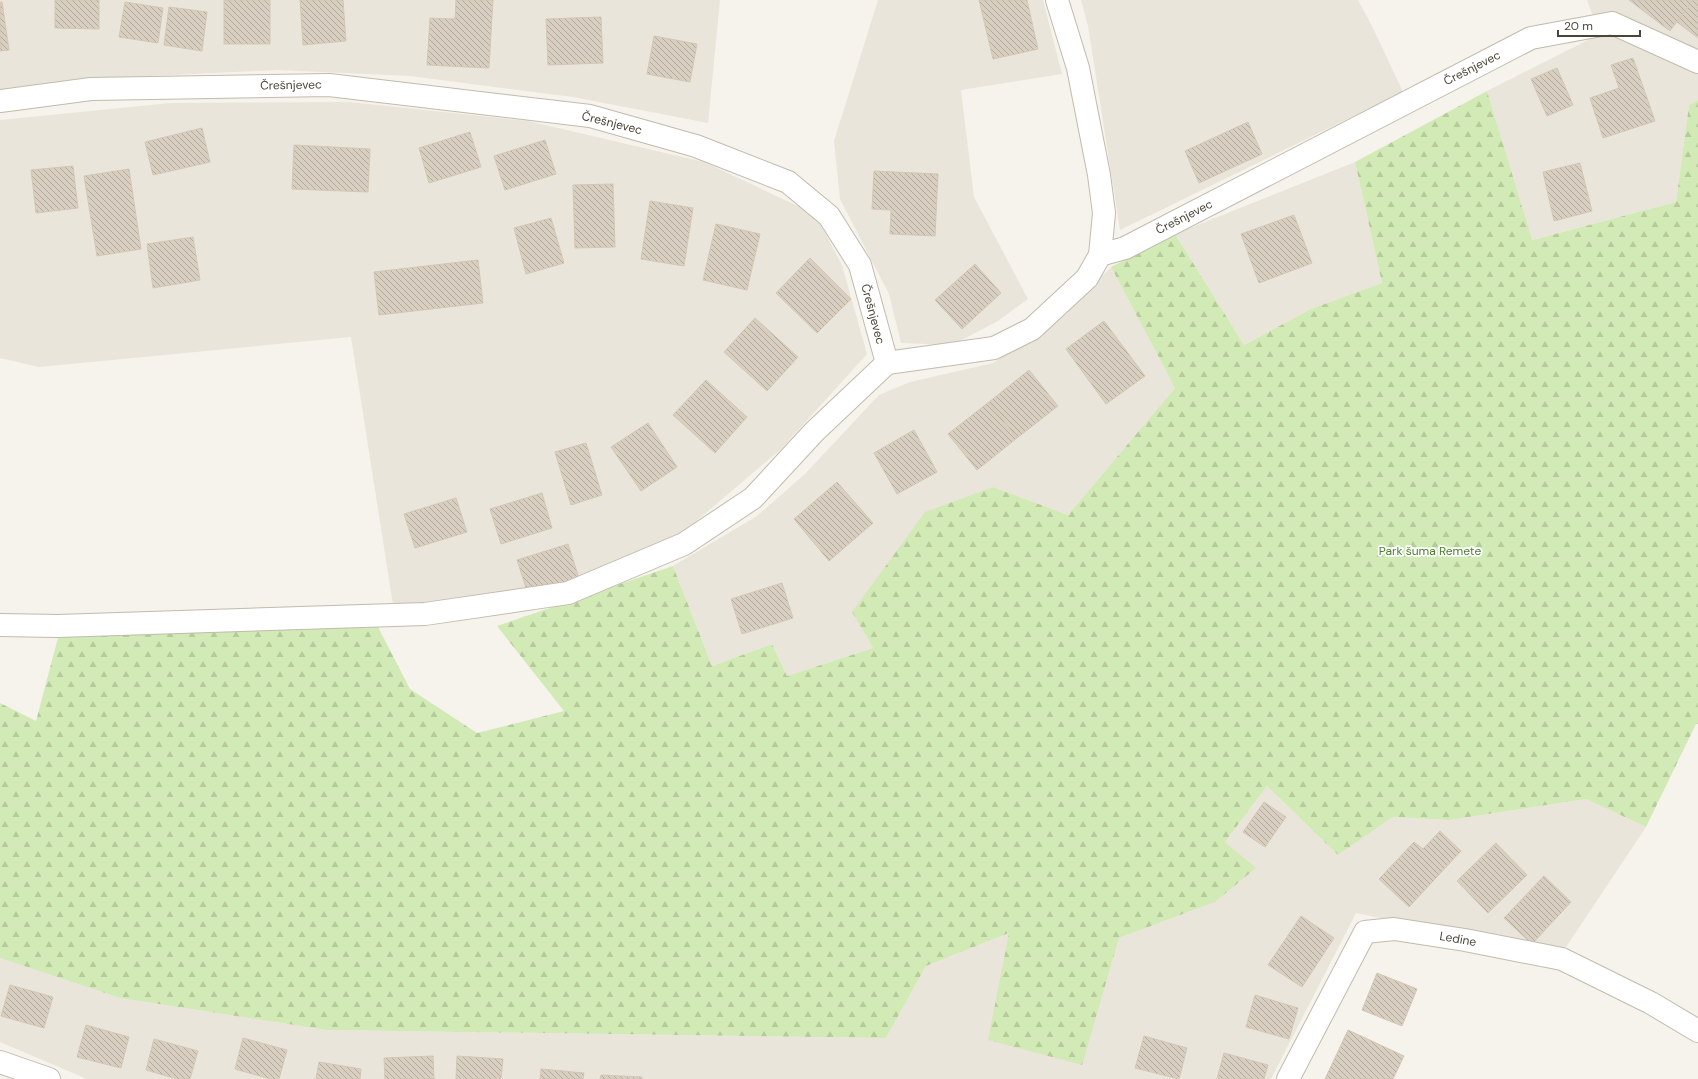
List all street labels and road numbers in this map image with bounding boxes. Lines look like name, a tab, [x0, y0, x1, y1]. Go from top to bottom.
street label: Črešnjevec	[1441, 47, 1503, 89]
street label: Črešnjevec	[260, 76, 322, 94]
street label: Črešnjevec	[580, 108, 644, 138]
street label: Črešnjevec	[1153, 196, 1215, 238]
street label: Črešnjevec	[857, 282, 889, 346]
street label: Ledine	[1438, 928, 1478, 950]

